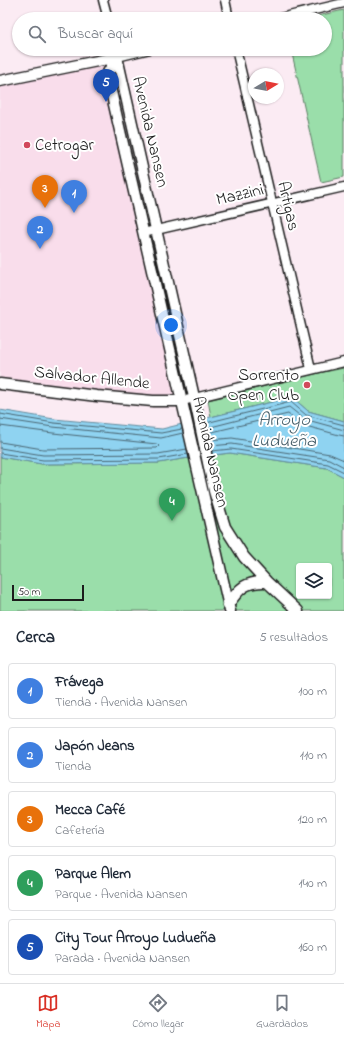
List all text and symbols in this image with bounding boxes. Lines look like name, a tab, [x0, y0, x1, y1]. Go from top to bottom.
search box	[12, 12, 332, 56]
icon: search	[26, 23, 48, 45]
text: Buscar aquí	[58, 23, 133, 45]
north arrow	[248, 68, 284, 104]
pin: 5	[93, 69, 119, 102]
street label: Avenida Nansen	[125, 74, 175, 190]
place label: Cetrogar	[35, 133, 95, 160]
marker: Cetrogar	[22, 140, 32, 150]
pin: 3	[32, 175, 58, 208]
street label: Mazzini	[214, 177, 266, 213]
street label: Artigas	[268, 179, 306, 234]
pin: 1	[61, 180, 87, 213]
pin: 2	[27, 216, 53, 249]
your location	[161, 315, 181, 335]
street label: Salvador Allende	[33, 360, 151, 397]
place label: Sorrento Open Club	[227, 363, 299, 408]
marker: Sorrento Open Club	[302, 380, 312, 390]
street label: Avenida Nansen	[185, 394, 235, 510]
water label: Arroyo Ludueña	[252, 408, 316, 455]
pin: 4	[159, 488, 185, 521]
map controls	[296, 563, 332, 599]
button: layers	[296, 563, 332, 599]
scale bar	[12, 583, 84, 602]
text: 50 m	[18, 584, 40, 600]
text: Cerca	[16, 625, 55, 650]
text: 5 resultados	[259, 628, 328, 647]
text: Frávega	[55, 671, 104, 693]
text: 1	[28, 682, 32, 701]
text: 100 m	[298, 682, 327, 701]
text: Tienda · Avenida Nansen	[55, 693, 187, 712]
text: Japón Jeans	[55, 735, 135, 757]
text: 2	[27, 746, 33, 765]
text: 110 m	[300, 746, 327, 765]
text: Tienda	[55, 757, 91, 776]
text: Mecca Café	[55, 799, 125, 821]
text: 3	[27, 810, 33, 829]
text: 120 m	[297, 810, 327, 829]
text: Cafetería	[55, 821, 105, 840]
text: Parque Alem	[55, 863, 131, 885]
text: 4	[27, 874, 33, 893]
text: 140 m	[299, 874, 327, 893]
text: Parque · Avenida Nansen	[55, 885, 187, 904]
text: City Tour Arroyo Ludueña	[55, 927, 216, 949]
text: 5	[26, 938, 34, 957]
text: 160 m	[298, 938, 327, 957]
text: Parada · Avenida Nansen	[55, 949, 190, 968]
tab: Mapa	[36, 992, 60, 1032]
tab: Cómo llegar	[132, 992, 184, 1032]
tab: Guardados	[256, 992, 308, 1032]

